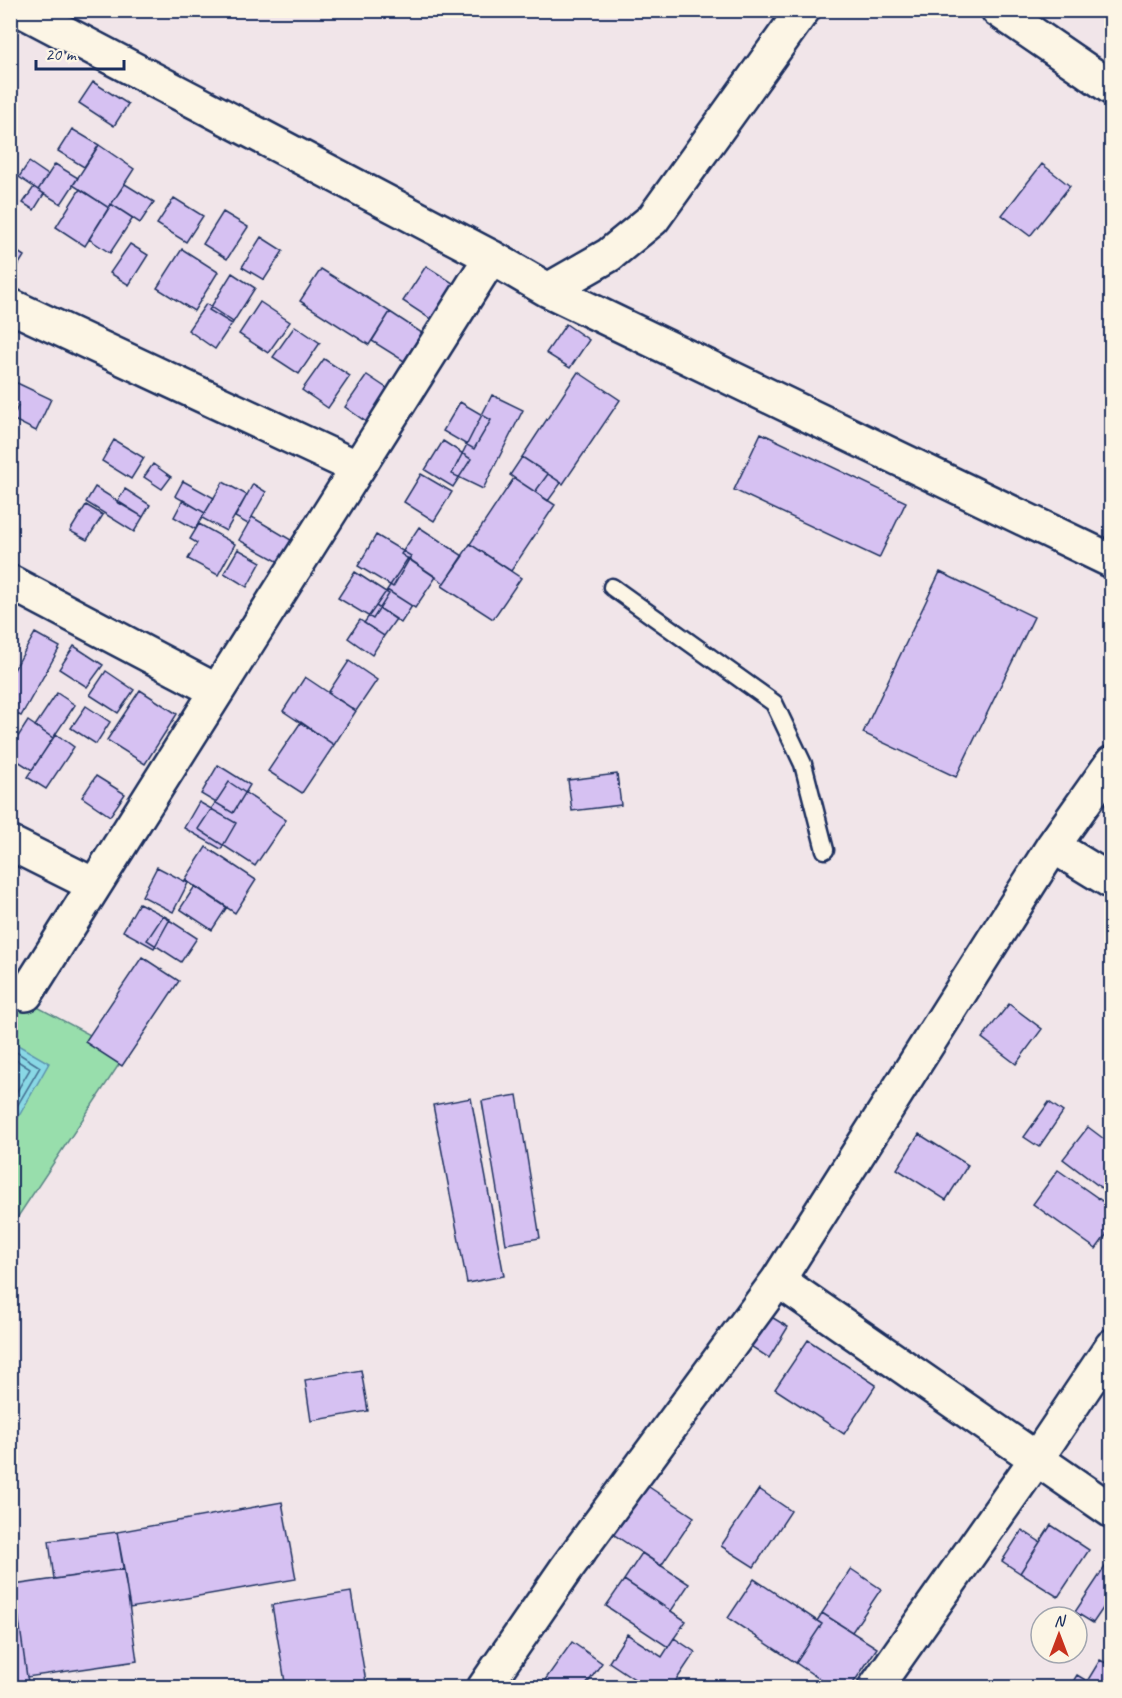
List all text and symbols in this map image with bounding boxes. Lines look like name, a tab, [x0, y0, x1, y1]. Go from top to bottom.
scale bar	[36, 33, 124, 71]
text: 20 m	[45, 43, 78, 65]
north arrow	[1029, 1605, 1089, 1665]
text: N	[1054, 1611, 1067, 1631]

